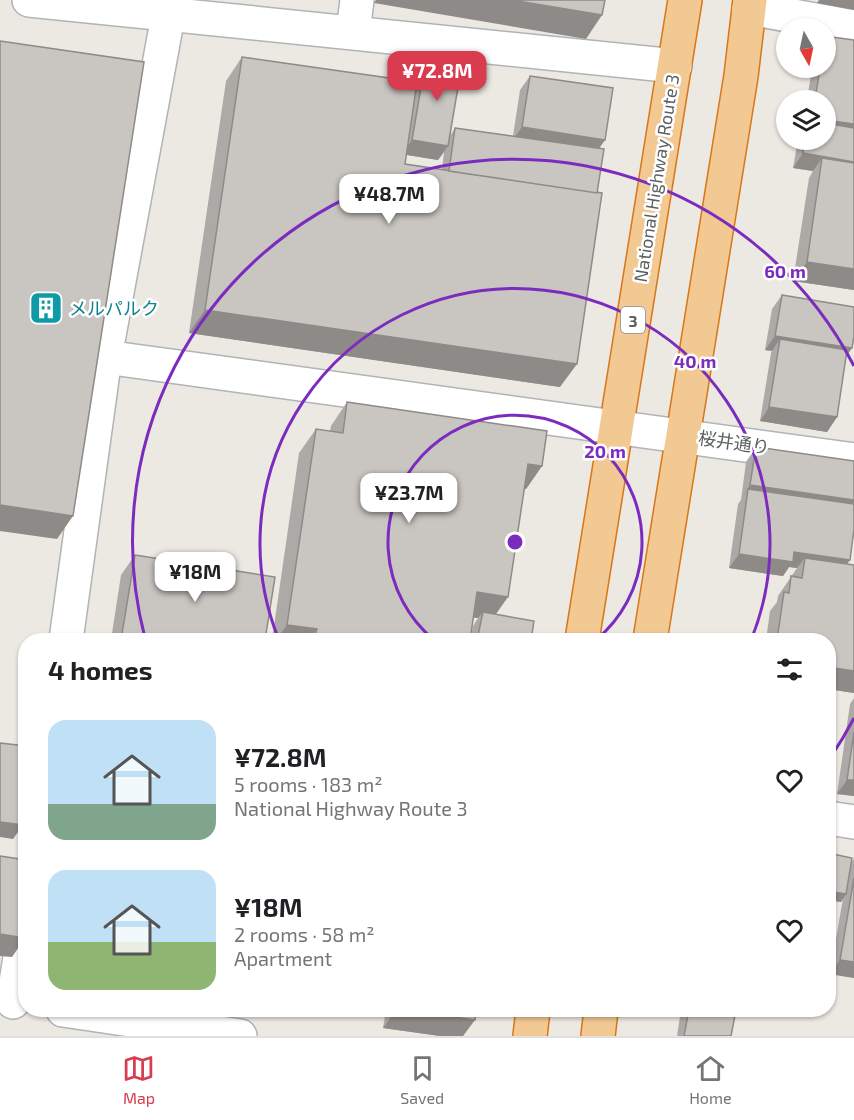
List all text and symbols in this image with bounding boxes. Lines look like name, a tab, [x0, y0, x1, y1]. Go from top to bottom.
north arrow	[776, 18, 836, 78]
map controls	[776, 18, 836, 150]
pin: ¥72.8M	[388, 51, 486, 102]
text: ¥72.8M	[401, 58, 473, 82]
street label: National Highway Route 3	[629, 72, 683, 284]
button: layers	[776, 90, 836, 150]
pin: ¥48.7M	[340, 174, 438, 225]
text: ¥48.7M	[353, 181, 425, 205]
text: 60 m	[764, 260, 806, 282]
building icon: メルパルク	[28, 290, 64, 326]
place label: メルパルク	[69, 297, 159, 319]
road number: 3	[621, 307, 645, 333]
text: 40 m	[674, 350, 716, 372]
street label: 桜井通り	[697, 426, 771, 458]
text: 20 m	[584, 440, 626, 462]
pin: ¥23.7M	[360, 473, 458, 524]
text: ¥23.7M	[374, 480, 444, 504]
centre of rings	[505, 532, 525, 552]
pin: ¥18M	[159, 552, 231, 603]
text: ¥18M	[169, 559, 221, 583]
icon: filters	[773, 653, 806, 686]
text: 4 homes	[48, 654, 153, 685]
text: ¥72.8M	[234, 741, 326, 772]
icon: home	[96, 744, 168, 816]
icon: heart	[773, 764, 806, 797]
text: 5 rooms · 183 m²	[234, 772, 382, 796]
text: National Highway Route 3	[234, 796, 468, 820]
text: ¥18M	[234, 891, 302, 922]
icon: home	[96, 894, 168, 966]
icon: heart	[773, 914, 806, 947]
text: 2 rooms · 58 m²	[234, 922, 375, 946]
text: Apartment	[234, 946, 332, 970]
tab: Map	[122, 1052, 155, 1107]
tab: Saved	[400, 1052, 444, 1107]
tab: Home	[689, 1052, 732, 1107]

